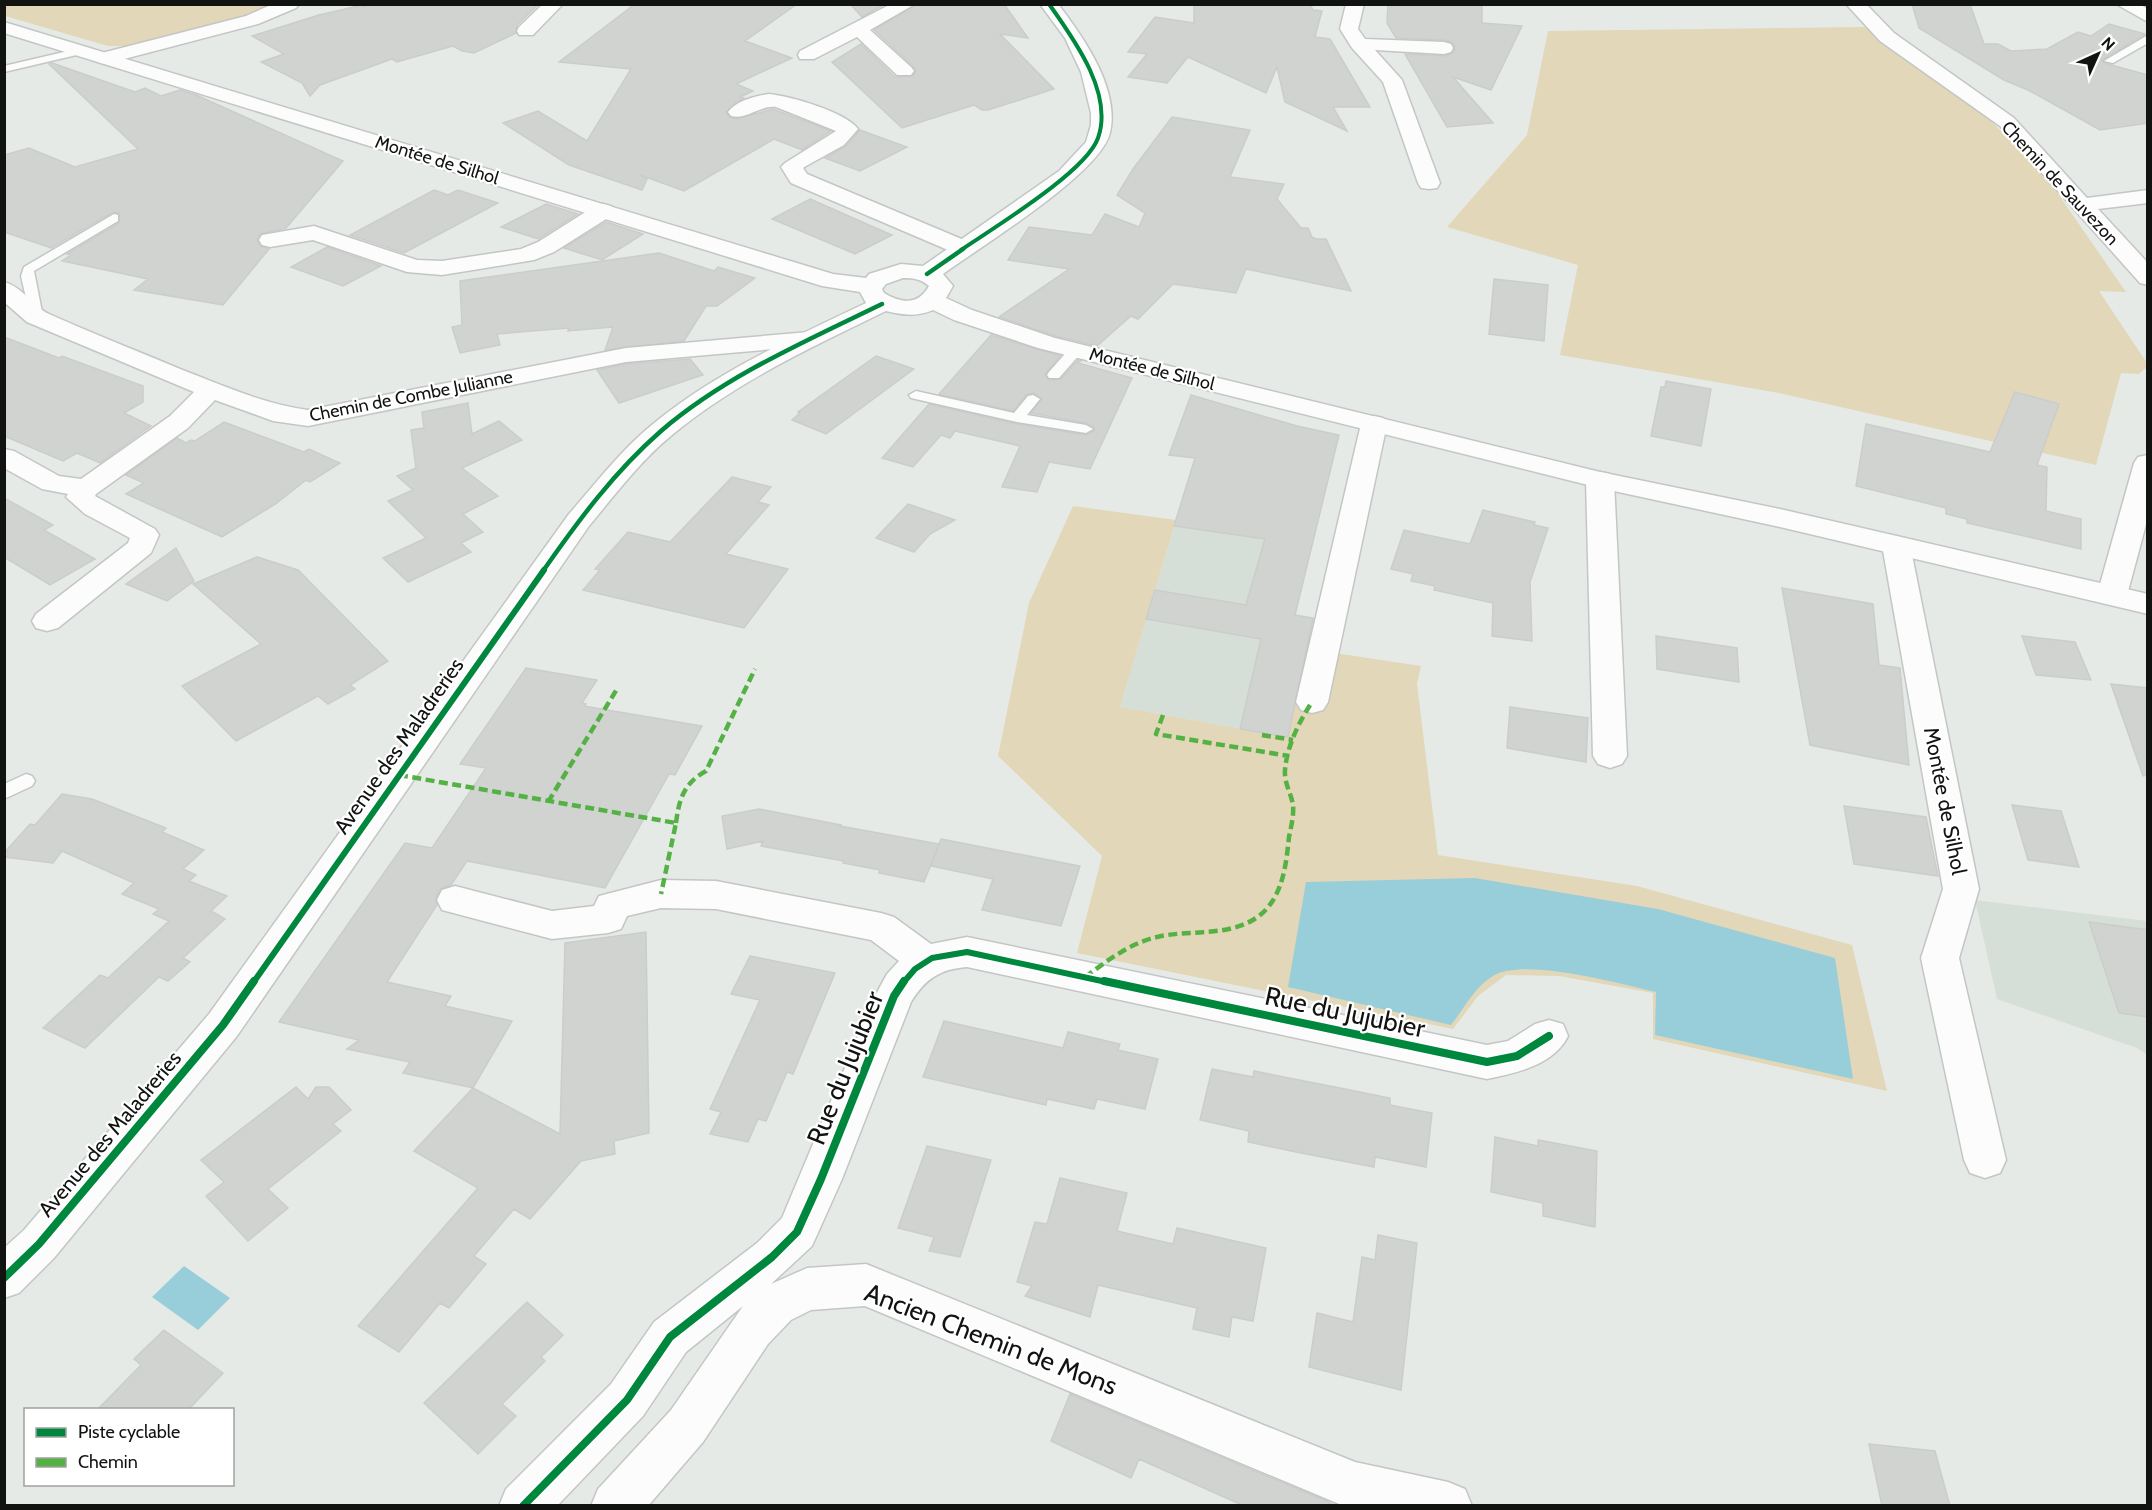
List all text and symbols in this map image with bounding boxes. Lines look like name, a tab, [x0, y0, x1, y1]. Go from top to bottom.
north arrow	[2068, 24, 2128, 84]
text: N	[2098, 33, 2119, 54]
street label: Chemin de Sauvezon	[1997, 116, 2123, 250]
street label: Montée de Silhol	[372, 131, 502, 189]
street label: Montée de Silhol	[1087, 343, 1218, 395]
street label: Chemin de Combe Julianne	[307, 365, 515, 427]
street label: Avenue des Maladreries	[329, 653, 469, 838]
street label: Montée de Silhol	[1919, 725, 1972, 877]
street label: Rue du Jujubier	[1262, 979, 1429, 1045]
street label: Rue du Jujubier	[800, 986, 891, 1149]
street label: Avenue des Maladreries	[33, 1046, 186, 1222]
street label: Ancien Chemin de Mons	[860, 1276, 1122, 1402]
legend	[24, 1408, 234, 1486]
text: Piste cyclable	[78, 1421, 180, 1443]
text: Chemin	[78, 1451, 138, 1473]

